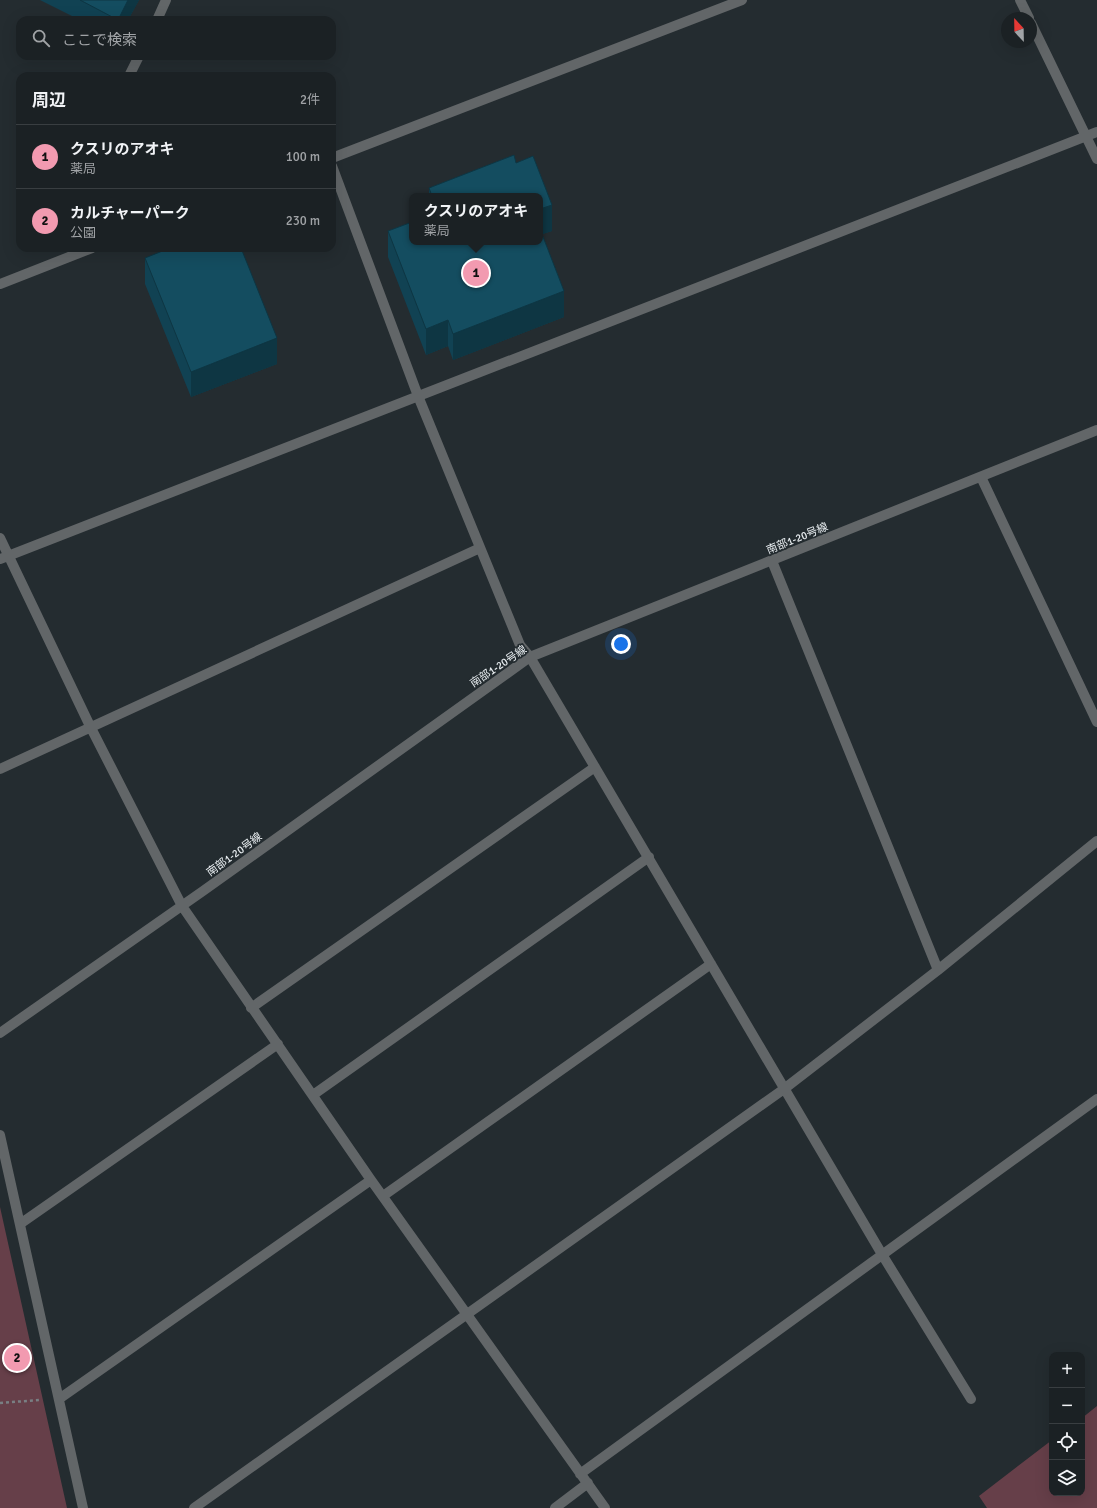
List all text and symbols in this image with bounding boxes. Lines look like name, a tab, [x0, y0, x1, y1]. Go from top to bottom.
north arrow	[1001, 12, 1037, 48]
search box	[16, 16, 336, 60]
icon: search	[30, 27, 52, 49]
text: ここで検索	[62, 31, 137, 49]
text: 周辺	[32, 90, 66, 111]
text: 2件	[300, 92, 320, 108]
text: クスリのアオキ	[70, 140, 175, 158]
text: 1	[41, 149, 49, 165]
text: 100 m	[286, 149, 320, 165]
text: 薬局	[70, 161, 96, 177]
popup	[409, 193, 543, 245]
text: クスリのアオキ	[424, 202, 528, 220]
text: カルチャーパーク	[70, 204, 190, 222]
text: 2	[41, 213, 49, 229]
text: 230 m	[286, 213, 320, 229]
text: 薬局	[424, 223, 450, 239]
text: 公園	[70, 225, 96, 241]
pin: 1	[463, 258, 489, 288]
street label: 南部1-20号線	[765, 520, 830, 557]
your location	[611, 634, 631, 654]
street label: 南部1-20号線	[468, 643, 529, 690]
street label: 南部1-20号線	[204, 830, 265, 879]
pin: 2	[4, 1343, 30, 1373]
map controls	[1049, 1352, 1085, 1496]
button: +	[1049, 1352, 1085, 1388]
button: −	[1049, 1388, 1085, 1424]
button: locate	[1049, 1424, 1085, 1460]
button: layers	[1049, 1460, 1085, 1496]

